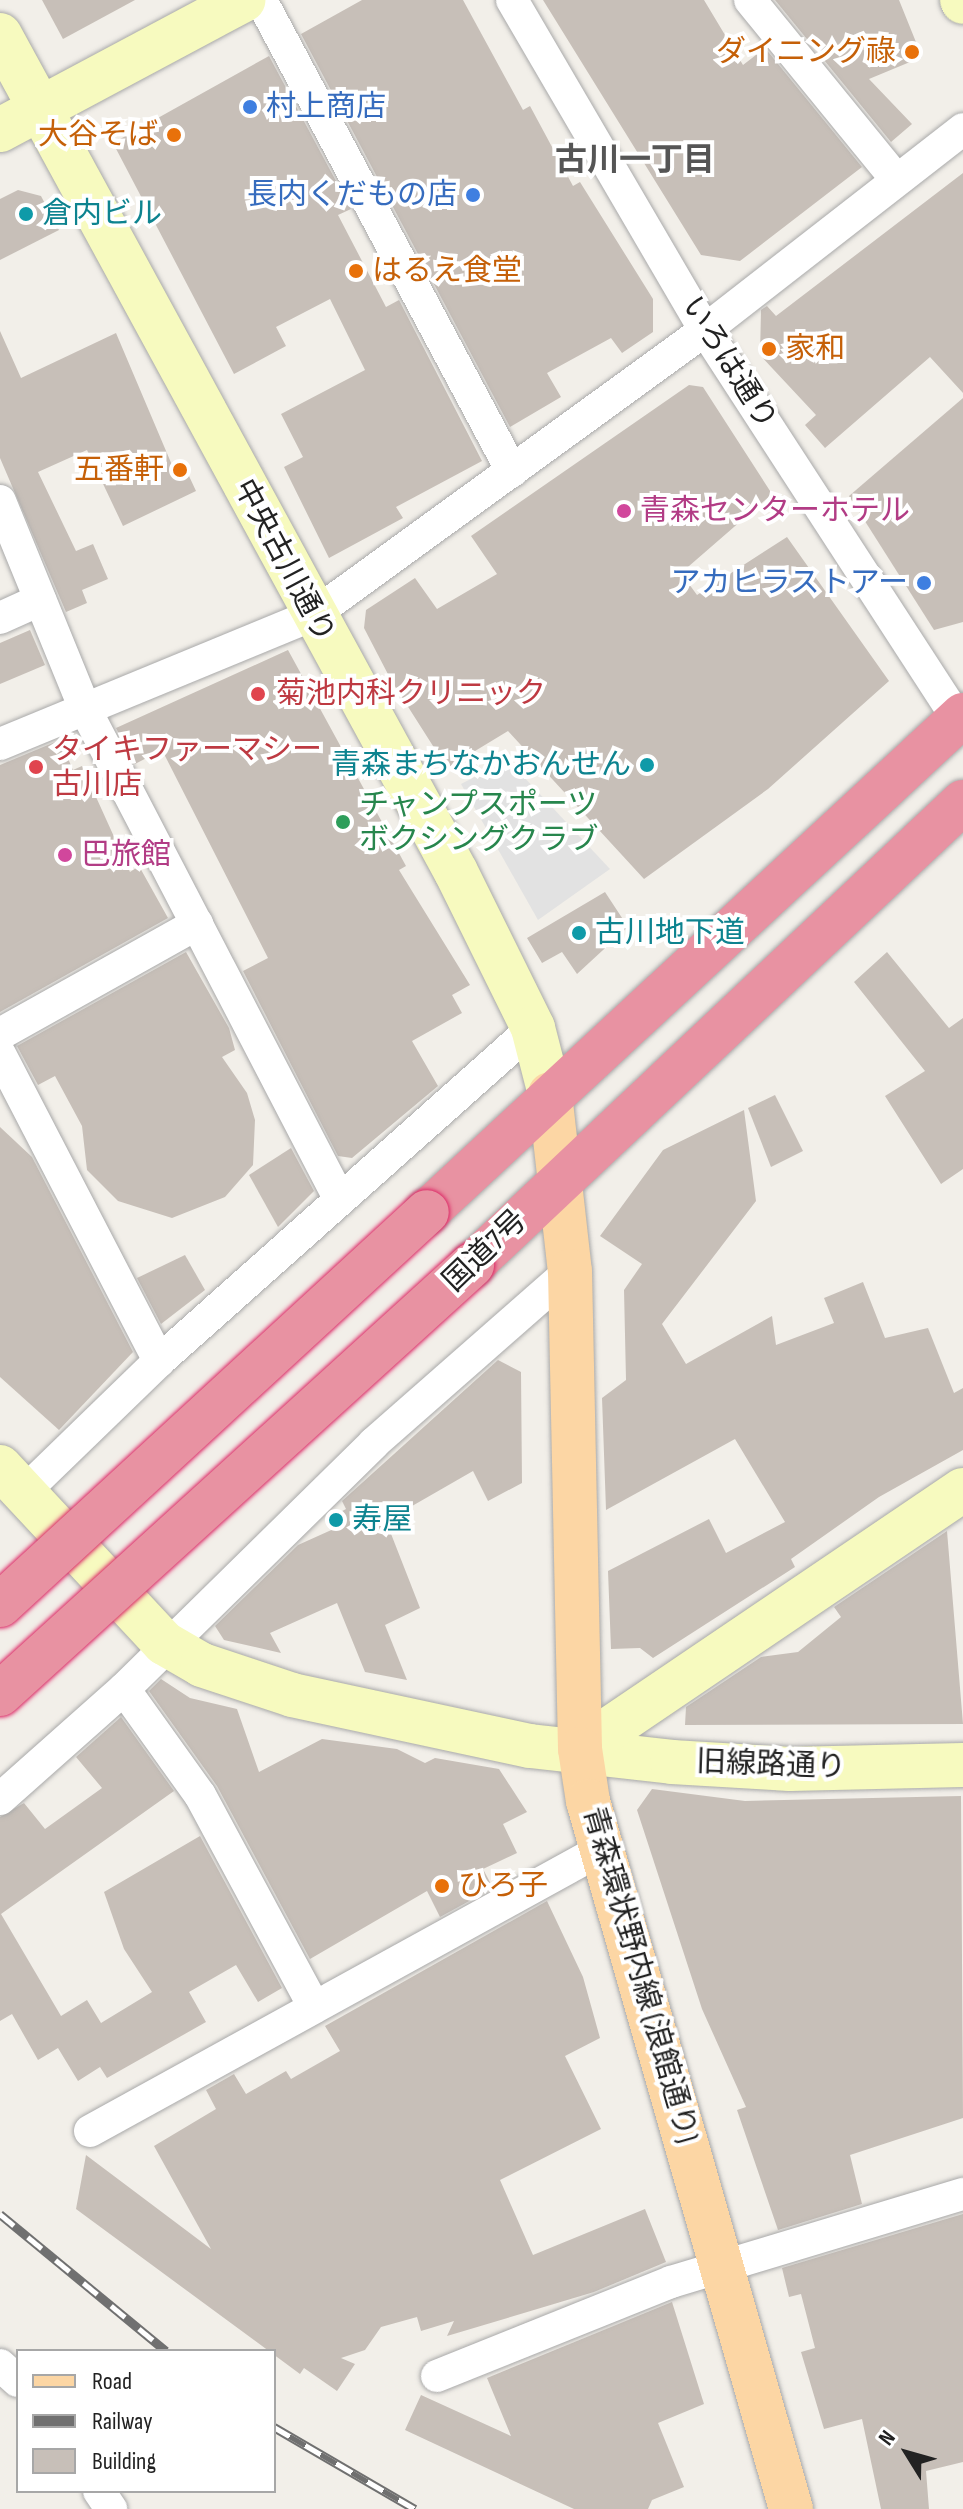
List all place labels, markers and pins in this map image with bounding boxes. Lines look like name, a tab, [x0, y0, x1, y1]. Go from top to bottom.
place label: ダイニング祿	[716, 34, 896, 70]
marker: ダイニング祿	[903, 43, 921, 61]
place label: 村上商店	[266, 89, 386, 125]
marker: 村上商店	[241, 98, 259, 116]
place label: 大谷そば	[38, 117, 158, 153]
marker: 大谷そば	[165, 126, 183, 144]
place label: 長内くだもの店	[247, 177, 457, 213]
marker: 長内くだもの店	[464, 186, 482, 204]
place label: 倉内ビル	[42, 196, 162, 232]
marker: 倉内ビル	[17, 205, 35, 223]
place label: はるえ食堂	[372, 253, 522, 289]
marker: はるえ食堂	[347, 262, 365, 280]
place label: 家和	[785, 331, 845, 367]
marker: 家和	[760, 340, 778, 358]
place label: 五番軒	[74, 452, 164, 488]
marker: 五番軒	[171, 461, 189, 479]
place label: 青森センターホテル	[640, 493, 910, 529]
marker: 青森センターホテル	[615, 502, 633, 520]
place label: アカヒラストアー	[670, 565, 908, 601]
marker: アカヒラストアー	[915, 574, 933, 592]
place label: 菊池内科クリニック	[276, 676, 546, 712]
marker: 菊池内科クリニック	[247, 683, 269, 705]
place label: タイキファーマシー 古川店	[52, 732, 322, 802]
place label: 青森まちなかおんせん	[331, 747, 631, 783]
marker: 青森まちなかおんせん	[638, 756, 656, 774]
marker: タイキファーマシー 古川店	[27, 758, 45, 776]
place label: チャンプスポーツ ボクシングクラブ	[359, 787, 599, 858]
marker: チャンプスポーツ ボクシングクラブ	[334, 813, 352, 831]
place label: 巴旅館	[81, 837, 171, 873]
marker: 巴旅館	[56, 846, 74, 864]
place label: 古川地下道	[595, 915, 745, 951]
marker: 古川地下道	[570, 924, 588, 942]
place label: 寿屋	[352, 1502, 412, 1538]
marker: 寿屋	[327, 1511, 345, 1529]
place label: ひろ子	[458, 1868, 548, 1904]
marker: ひろ子	[433, 1877, 451, 1895]

